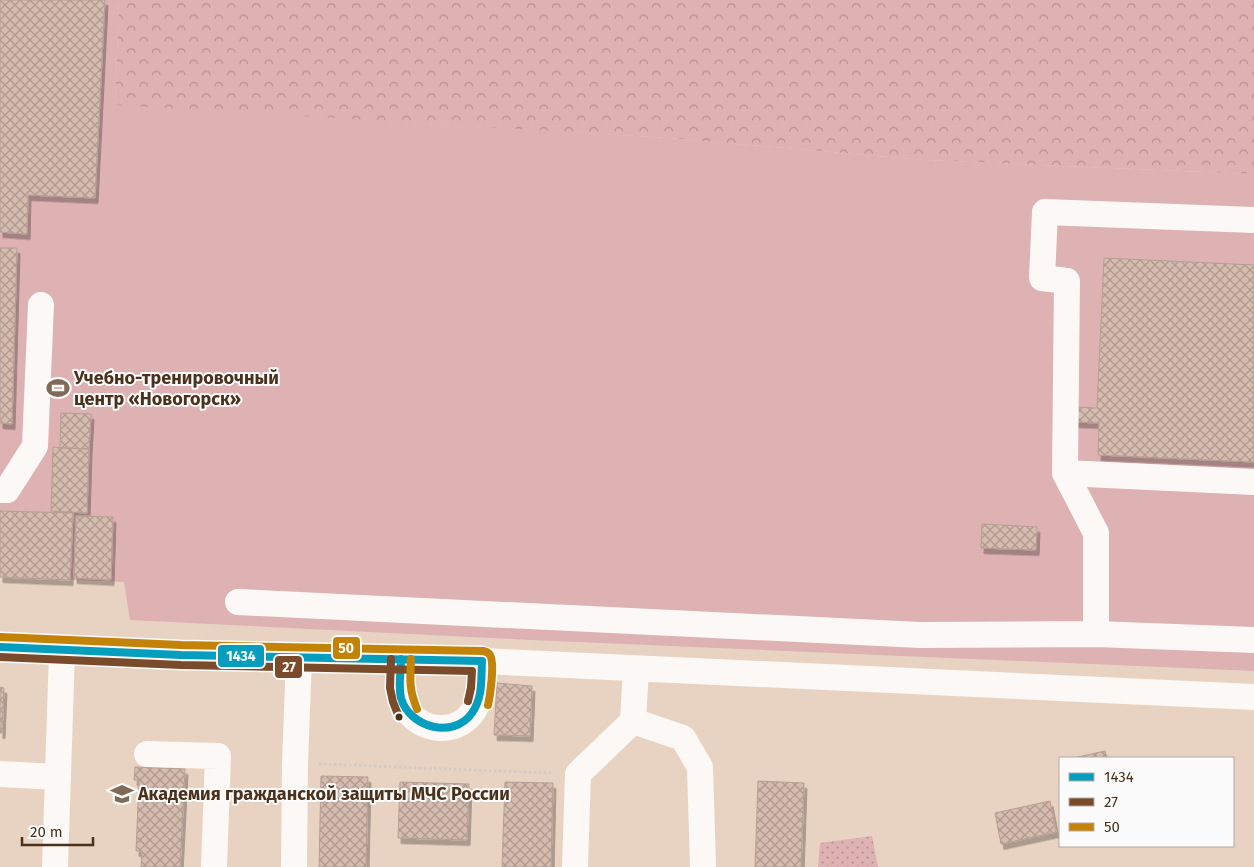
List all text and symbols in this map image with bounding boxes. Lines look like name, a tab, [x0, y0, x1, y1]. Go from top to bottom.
place label: Учебно-тренировочный центр «Новогорск»	[73, 367, 279, 410]
sports icon: Учебно-тренировочный центр «Новогорск»	[45, 375, 71, 401]
line badge: 50	[332, 636, 361, 660]
text: 50	[338, 640, 354, 657]
line badge: 1434	[217, 644, 265, 668]
text: 1434	[226, 648, 256, 665]
line badge: 27	[274, 655, 303, 679]
text: 27	[282, 659, 296, 676]
unlabelled marker	[394, 712, 404, 722]
legend	[1059, 757, 1234, 847]
text: 1434	[1104, 768, 1134, 786]
school or university icon: Академия гражданской защиты МЧС России	[109, 781, 135, 807]
place label: Академия гражданской защиты МЧС России	[137, 783, 510, 805]
text: 27	[1104, 793, 1118, 811]
scale bar	[22, 814, 94, 846]
text: 50	[1104, 818, 1120, 836]
text: 20 m	[30, 823, 63, 841]

